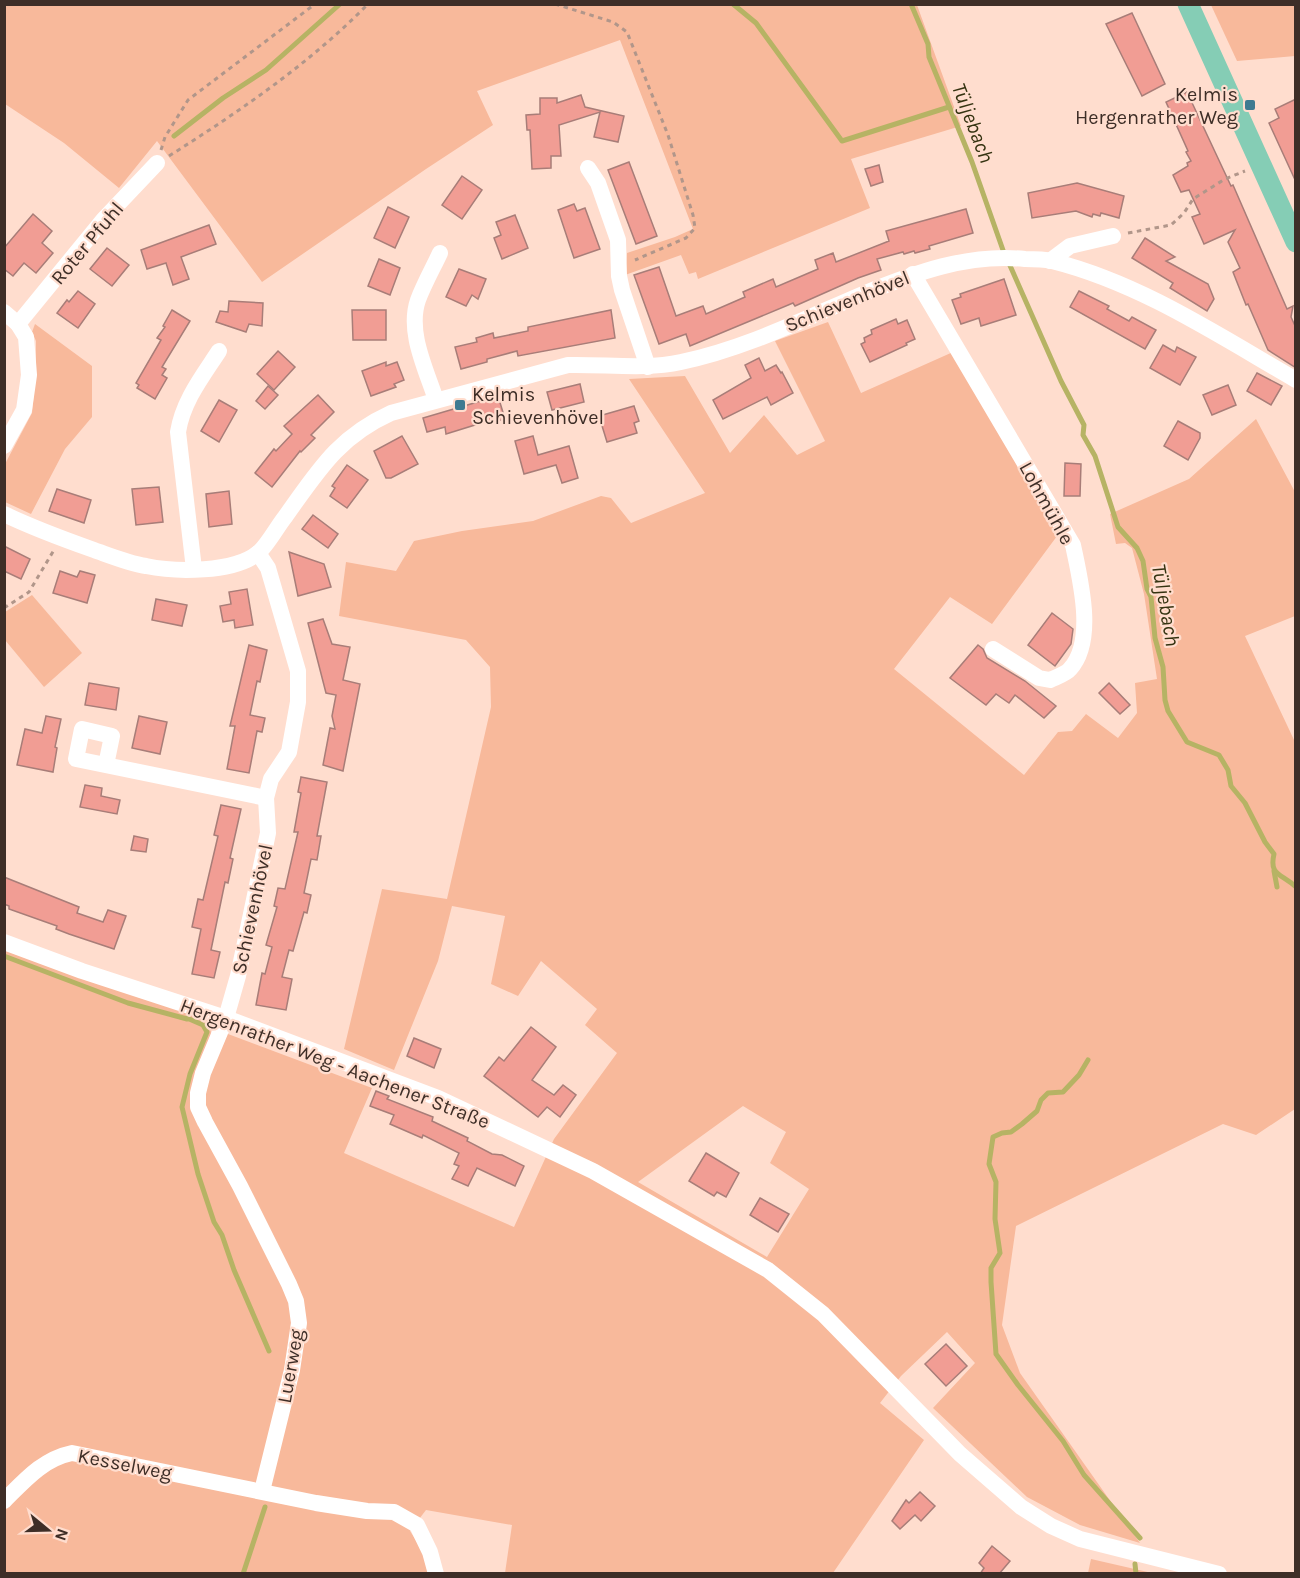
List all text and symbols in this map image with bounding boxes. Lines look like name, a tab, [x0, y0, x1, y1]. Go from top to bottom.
water label: Tüljebach	[947, 80, 999, 166]
place label: Kelmis Hergenrather Weg	[1075, 83, 1238, 129]
marker: Kelmis Hergenrather Weg	[1243, 98, 1257, 112]
street label: Roter Pfuhl	[46, 197, 129, 289]
street label: Schievenhövel	[782, 266, 913, 337]
place label: Kelmis Schievenhövel	[472, 383, 604, 429]
marker: Kelmis Schievenhövel	[453, 398, 467, 412]
street label: Lohmühle	[1014, 458, 1079, 549]
water label: Tüljebach	[1147, 562, 1185, 648]
street label: Schievenhövel	[228, 842, 277, 976]
street label: Hergenrather Weg - Aachener Straße	[177, 994, 493, 1133]
street label: Luerweg	[273, 1327, 308, 1405]
street label: Kesselweg	[76, 1444, 174, 1485]
north arrow	[18, 1500, 78, 1560]
text: N	[51, 1526, 73, 1543]

